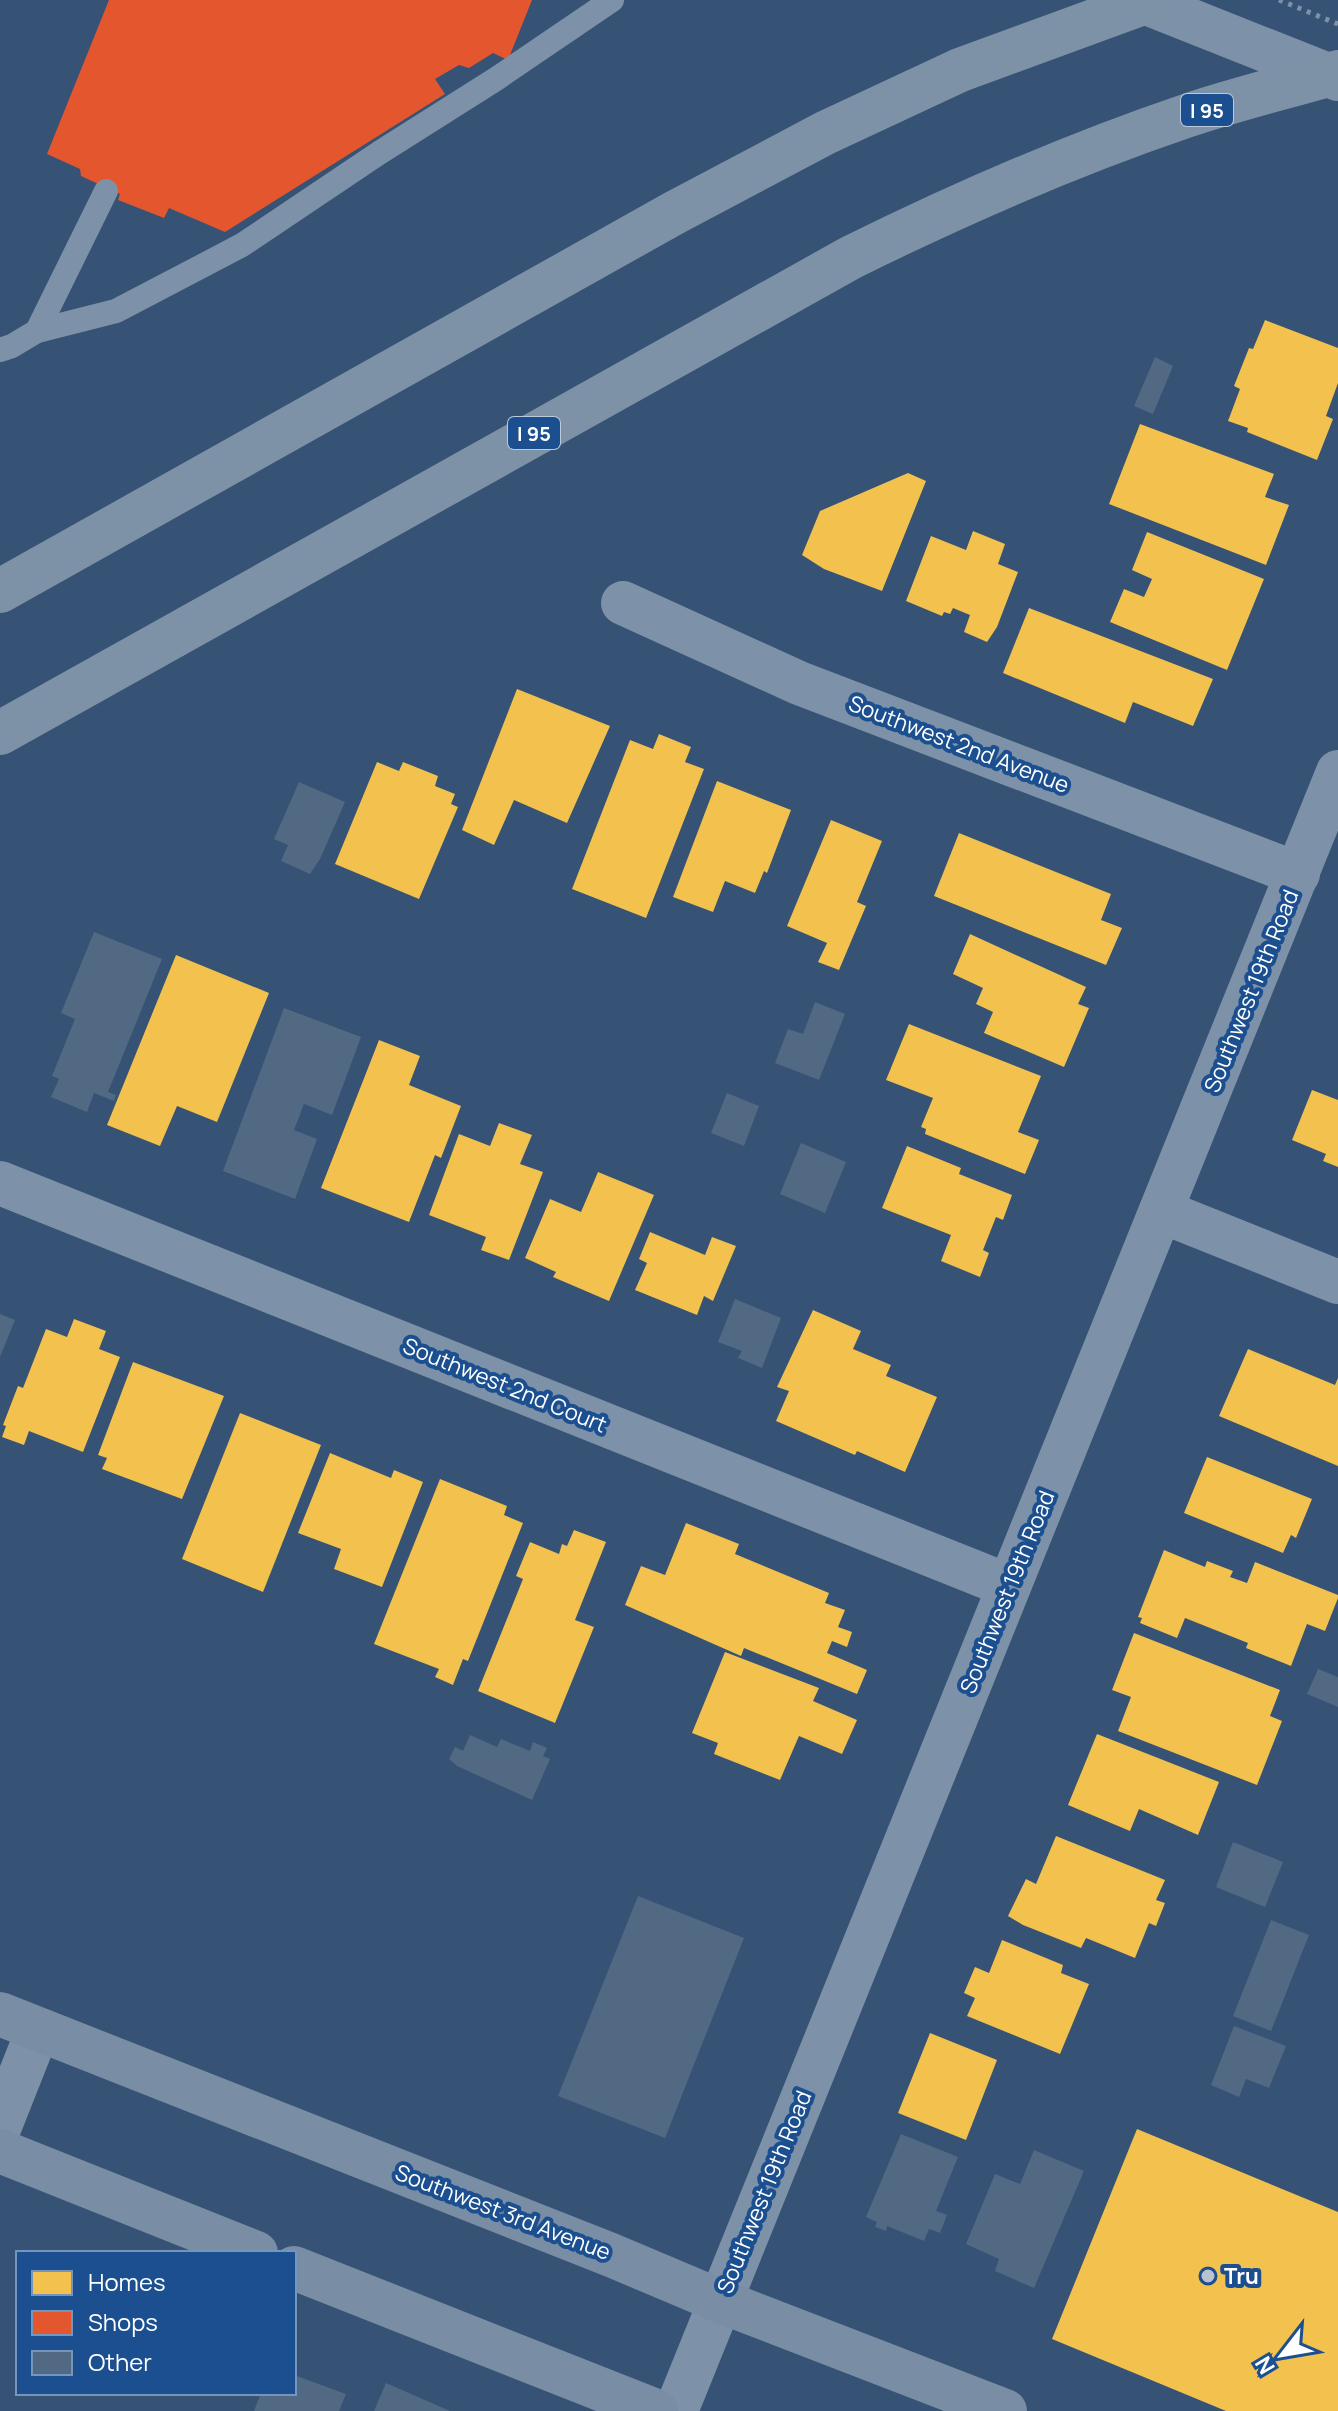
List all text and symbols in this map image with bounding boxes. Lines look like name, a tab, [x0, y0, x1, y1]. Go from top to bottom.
road number: I 95	[1181, 94, 1233, 126]
road number: I 95	[508, 417, 560, 449]
street label: Southwest 2nd Avenue	[844, 688, 1074, 800]
street label: Southwest 19th Road	[1197, 885, 1305, 1097]
street label: Southwest 2nd Court	[399, 1330, 611, 1440]
street label: Southwest 19th Road	[953, 1486, 1061, 1698]
street label: Southwest 19th Road	[710, 2086, 818, 2298]
street label: Southwest 3rd Avenue	[391, 2157, 615, 2267]
legend	[16, 2251, 296, 2395]
place label: Tru	[1224, 2261, 1259, 2291]
text: Homes	[88, 2265, 166, 2298]
marker: Tru	[1199, 2267, 1217, 2285]
text: Shops	[88, 2305, 158, 2338]
north arrow	[1242, 2315, 1322, 2395]
text: Other	[88, 2345, 152, 2378]
text: N	[1248, 2351, 1282, 2380]

